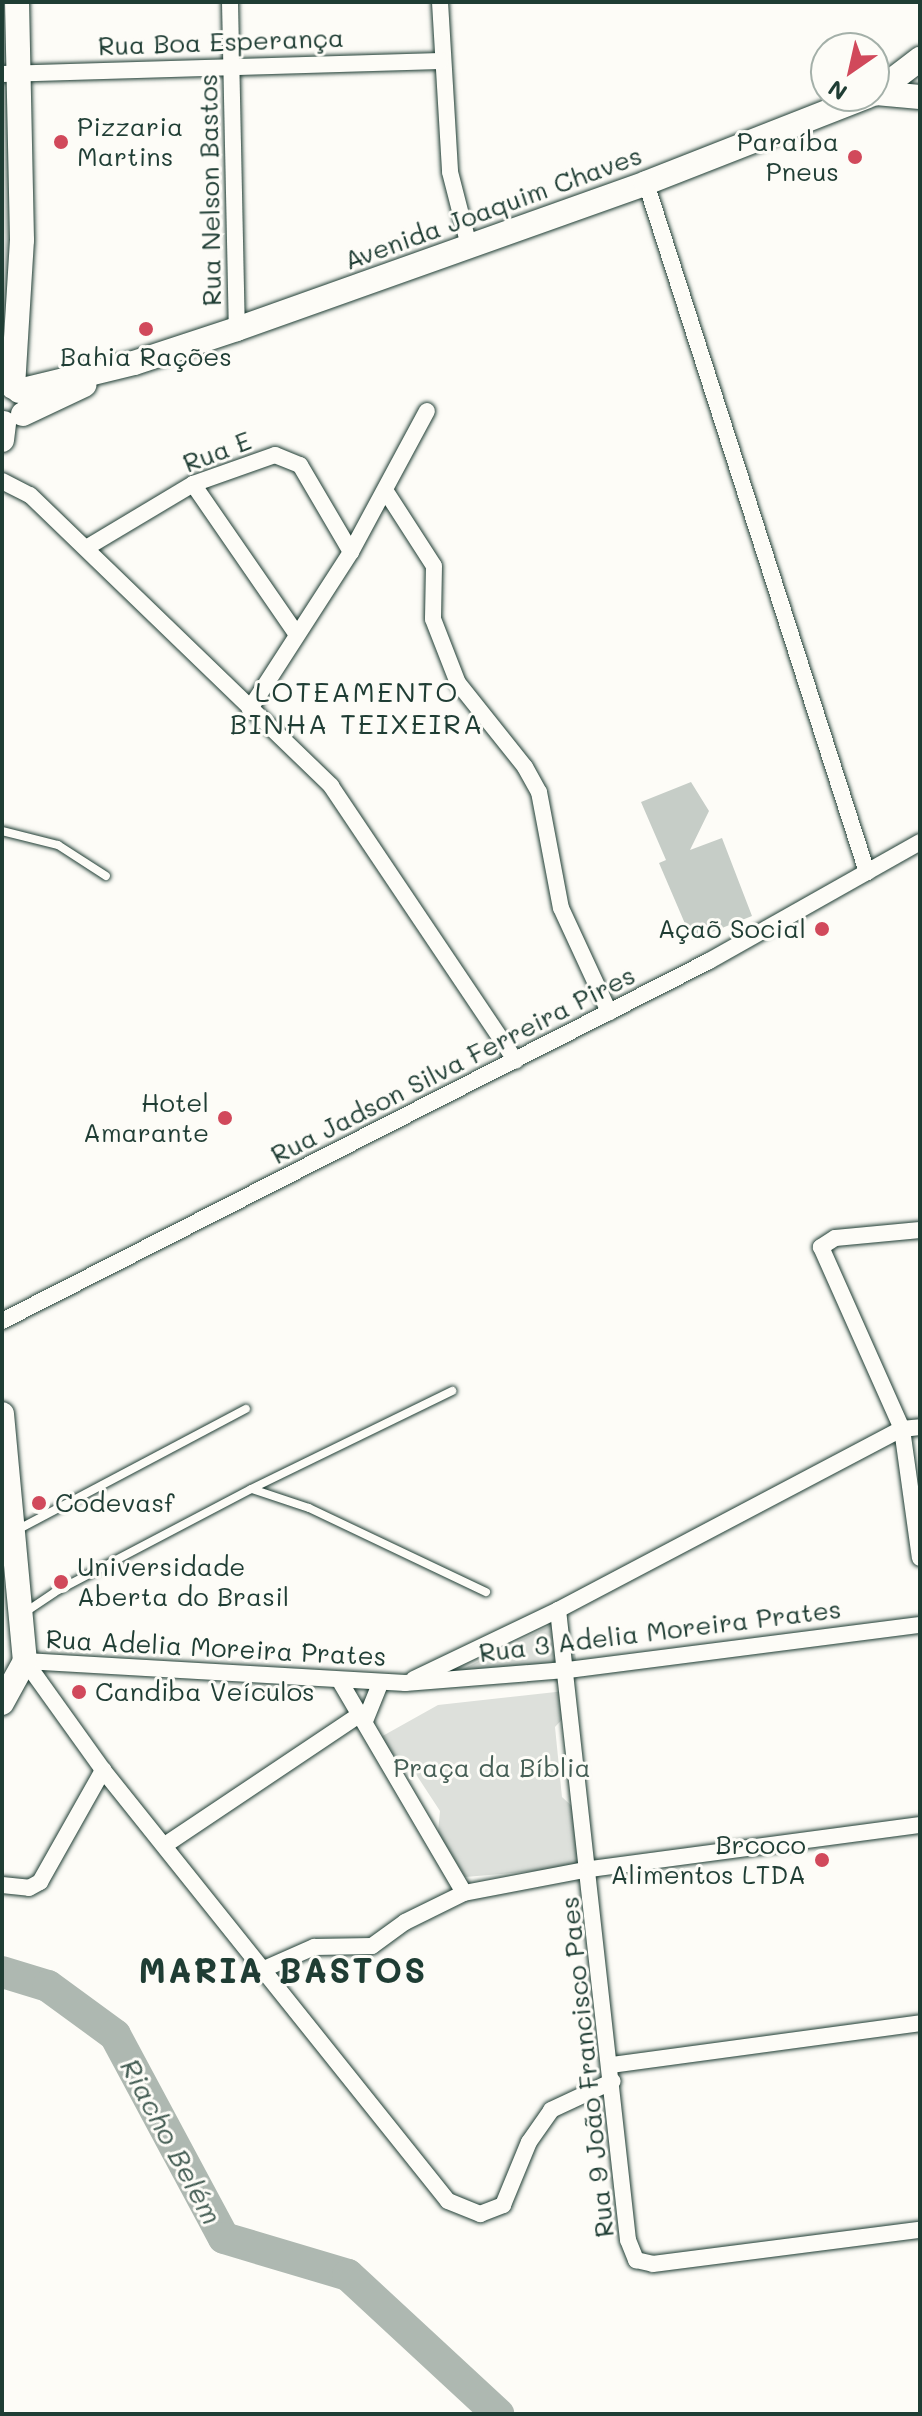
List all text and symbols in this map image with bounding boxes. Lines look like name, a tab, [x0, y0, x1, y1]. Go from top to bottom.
street label: Rua Boa Esperança	[97, 22, 345, 62]
north arrow	[810, 32, 890, 112]
street label: Rua Nelson Bastos	[192, 74, 228, 306]
text: N	[822, 74, 852, 107]
place label: Pizzaria Martins	[77, 111, 183, 172]
place label: Paraíba Pneus	[737, 126, 839, 188]
marker: Pizzaria Martins	[52, 133, 70, 151]
street label: Avenida Joaquim Chaves	[340, 140, 646, 276]
marker: Paraíba Pneus	[846, 148, 864, 166]
marker: Bahia Rações	[137, 320, 155, 338]
place label: Bahia Rações	[60, 341, 232, 373]
street label: Rua E	[179, 425, 255, 479]
district label: LOTEAMENTO BINHA TEIXEIRA	[230, 674, 484, 740]
place label: Açaõ Social	[658, 913, 806, 945]
marker: Açaõ Social	[813, 920, 831, 938]
street label: Rua Jadson Silva Ferreira Pires	[266, 959, 640, 1171]
place label: Hotel Amarante	[83, 1087, 209, 1148]
marker: Hotel Amarante	[216, 1109, 234, 1127]
place label: Codevasf	[55, 1487, 174, 1519]
marker: Codevasf	[30, 1494, 48, 1512]
place label: Universidade Aberta do Brasil	[77, 1551, 289, 1612]
marker: Universidade Aberta do Brasil	[52, 1573, 70, 1591]
street label: Rua 3 Adelia Moreira Prates	[477, 1593, 843, 1669]
street label: Rua Adelia Moreira Prates	[45, 1623, 387, 1673]
place label: Candiba Veículos	[95, 1676, 315, 1708]
marker: Candiba Veículos	[70, 1683, 88, 1701]
park label: Praça da Bíblia	[393, 1752, 591, 1784]
place label: Brcoco Alimentos LTDA	[610, 1829, 806, 1890]
marker: Brcoco Alimentos LTDA	[813, 1851, 831, 1869]
street label: Rua 9 João Francisco Paes	[554, 1895, 620, 2239]
district label: MARIA BASTOS	[139, 1950, 427, 1990]
water label: Riacho Belém	[114, 2052, 230, 2230]

